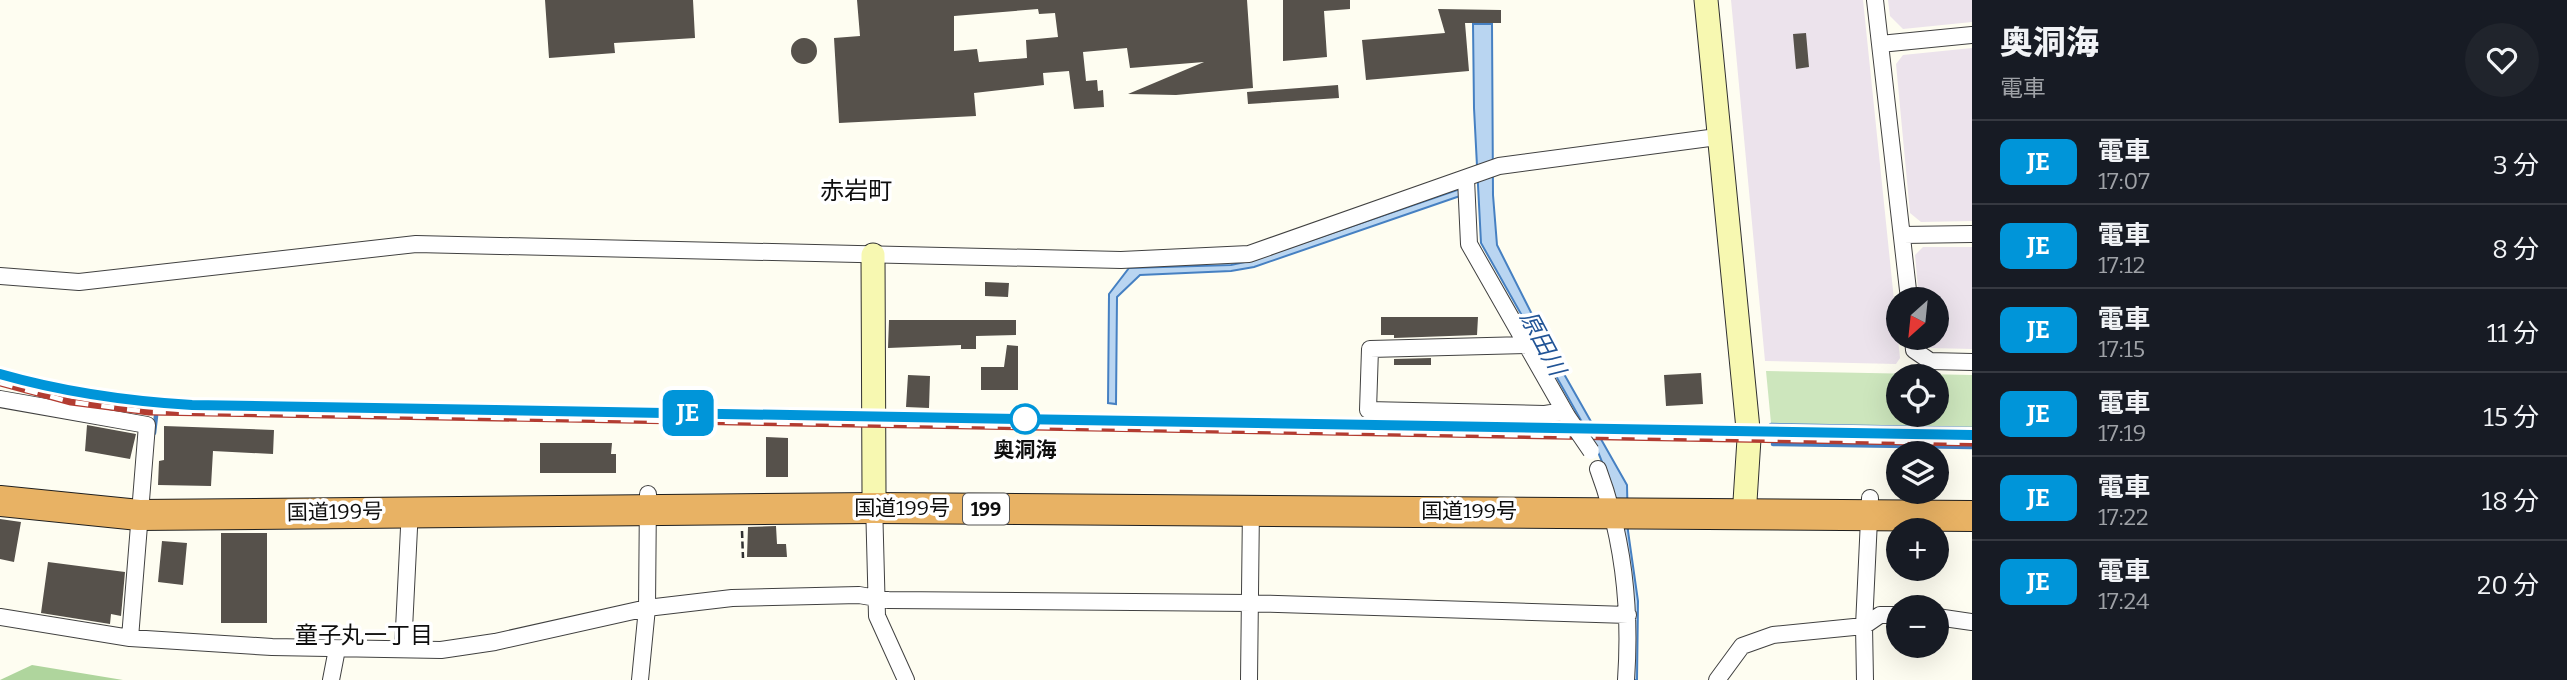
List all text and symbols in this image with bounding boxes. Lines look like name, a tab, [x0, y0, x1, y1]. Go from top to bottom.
text: 奥洞海	[2000, 23, 2099, 63]
button: heart	[2465, 23, 2539, 97]
text: 電車	[2000, 74, 2046, 102]
text: 電車	[2098, 136, 2150, 167]
text: JE	[2027, 148, 2050, 176]
text: 3 分	[2493, 150, 2539, 181]
text: 17:07	[2098, 167, 2150, 195]
district label: 赤岩町	[820, 177, 892, 205]
text: 電車	[2098, 220, 2150, 251]
text: JE	[2027, 232, 2050, 260]
text: 8 分	[2492, 234, 2539, 265]
text: 17:12	[2098, 251, 2145, 279]
north arrow	[1886, 287, 1950, 350]
map controls	[1886, 287, 1949, 658]
text: 電車	[2098, 304, 2150, 335]
water label: 原田川	[1514, 306, 1573, 383]
text: JE	[2027, 316, 2050, 344]
text: 11 分	[2487, 318, 2539, 349]
text: 17:15	[2098, 335, 2145, 363]
button: locate	[1886, 364, 1949, 427]
text: 電車	[2098, 388, 2150, 419]
line badge: JE	[656, 390, 720, 436]
text: JE	[677, 399, 699, 427]
text: JE	[2027, 400, 2050, 428]
text: 15 分	[2483, 402, 2539, 433]
marker: 奥洞海	[1010, 404, 1040, 434]
text: 17:19	[2098, 419, 2146, 447]
place label: 奥洞海	[994, 437, 1057, 463]
button: layers	[1886, 441, 1949, 504]
text: 電車	[2098, 472, 2150, 503]
text: JE	[2027, 484, 2050, 512]
text: 18 分	[2482, 486, 2539, 517]
road number: 199	[963, 494, 1009, 524]
street label: 国道199号	[854, 495, 950, 521]
street label: 国道199号	[287, 498, 383, 526]
street label: 国道199号	[1421, 498, 1517, 524]
text: 17:22	[2098, 503, 2149, 531]
button: +	[1886, 518, 1949, 581]
text: 電車	[2098, 556, 2150, 587]
text: JE	[2027, 568, 2050, 596]
text: 20 分	[2477, 570, 2539, 601]
text: 17:24	[2098, 587, 2149, 615]
button: −	[1886, 595, 1949, 658]
district label: 童子丸一丁目	[295, 621, 433, 649]

